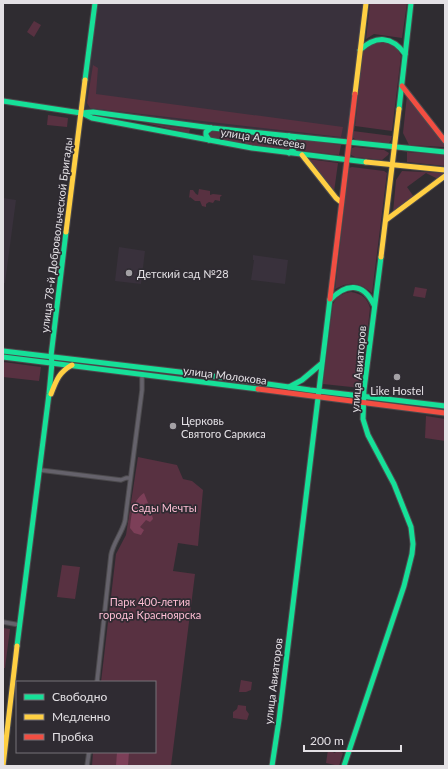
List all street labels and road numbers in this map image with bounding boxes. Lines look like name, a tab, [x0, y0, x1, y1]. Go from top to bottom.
street label: улица Алексеева	[220, 125, 306, 151]
street label: улица 78-й Добровольческой Бригады	[38, 136, 74, 333]
street label: улица Авиаторов	[348, 325, 368, 413]
street label: улица Молокова	[182, 363, 268, 387]
street label: улица Авиаторов	[261, 637, 285, 725]

